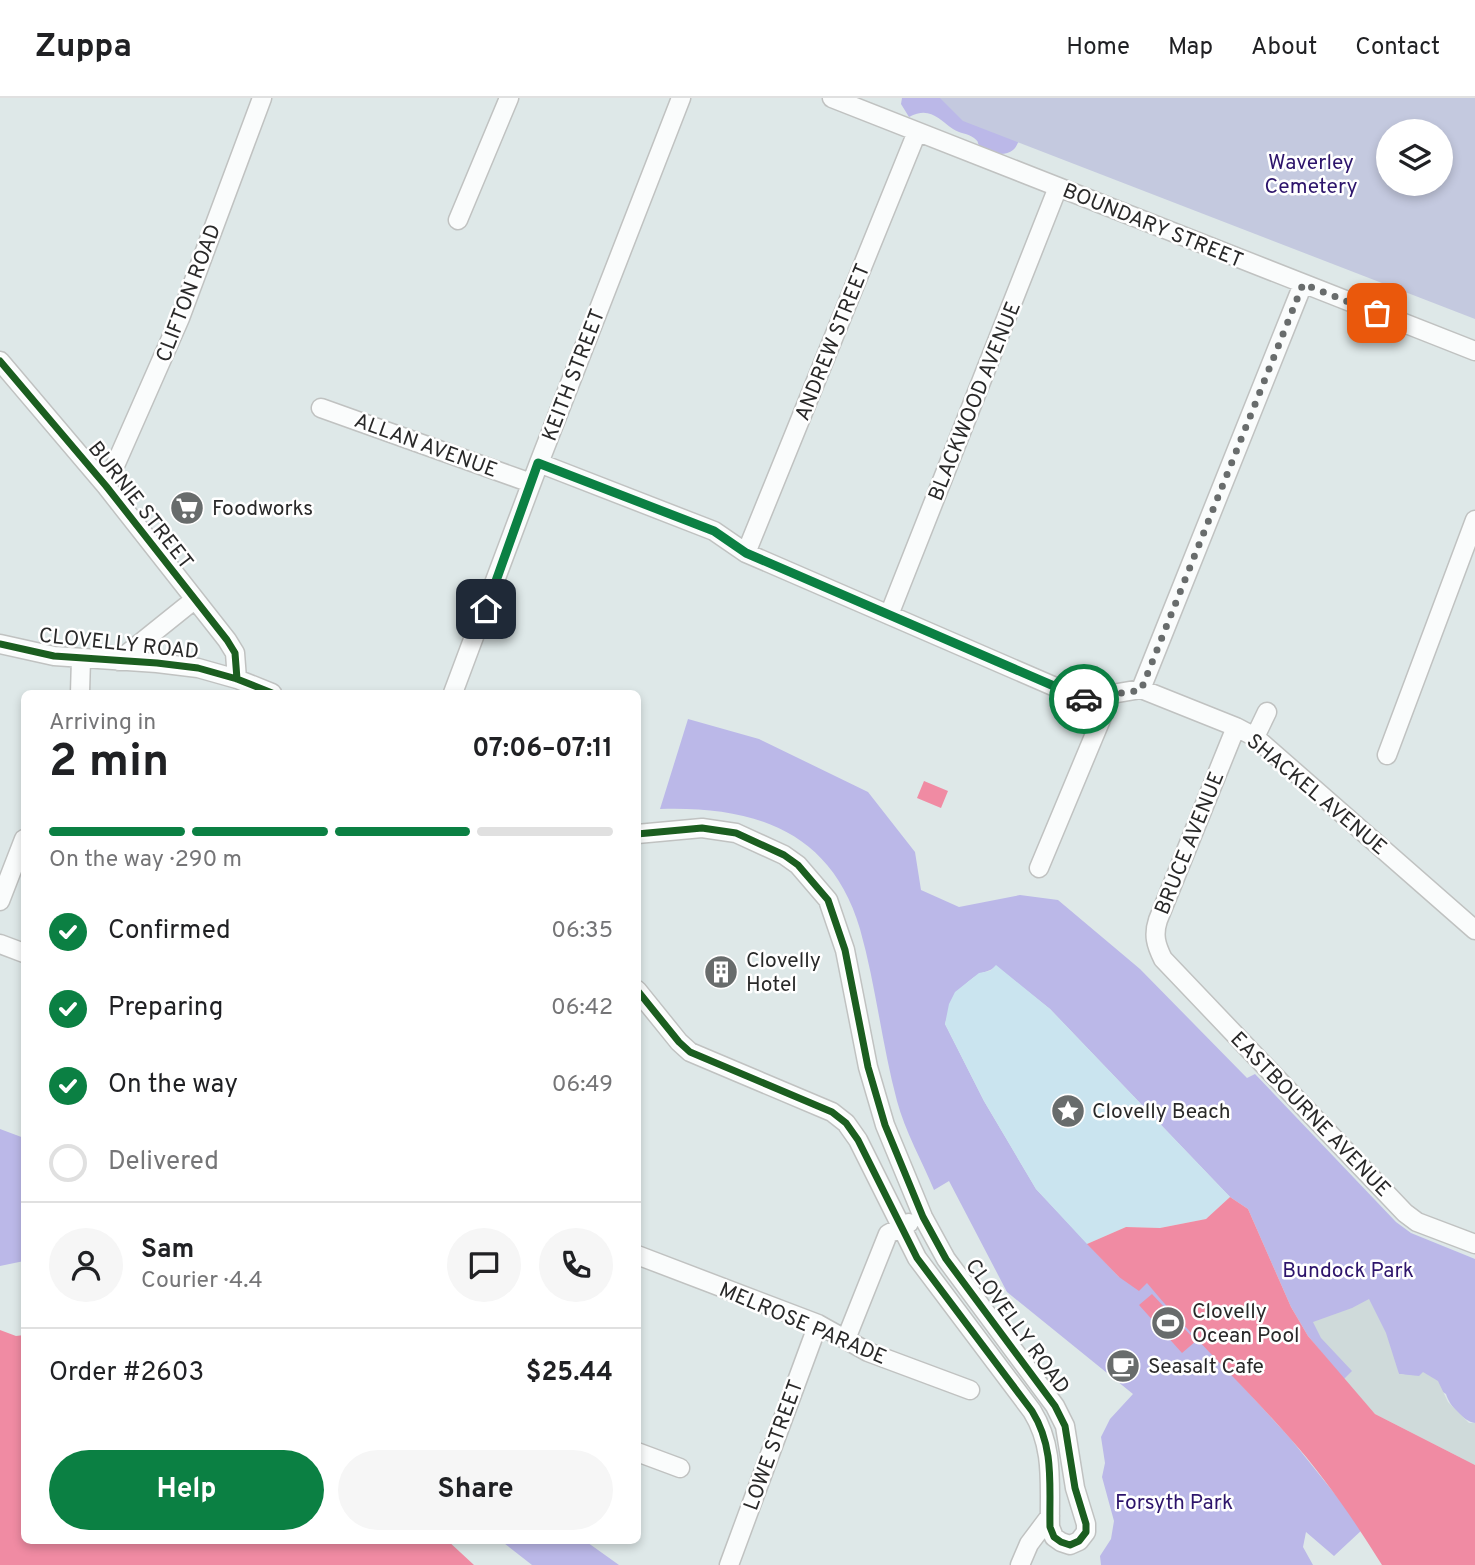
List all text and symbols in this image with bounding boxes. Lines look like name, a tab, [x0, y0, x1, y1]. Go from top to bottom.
text: Zuppa	[35, 27, 132, 69]
text: Home	[1066, 33, 1130, 63]
text: Map	[1168, 33, 1213, 63]
text: About	[1251, 33, 1317, 63]
text: Contact	[1355, 33, 1440, 63]
map controls	[1376, 119, 1453, 196]
button: layers	[1376, 119, 1453, 196]
park label: Waverley Cemetery	[1264, 150, 1358, 201]
street label: BOUNDARY STREET	[1058, 178, 1247, 275]
street label: CLIFTON ROAD	[151, 221, 228, 366]
street label: ANDREW STREET	[790, 260, 877, 425]
pin	[1347, 283, 1407, 343]
icon: bag	[1358, 294, 1396, 332]
street label: BLACKWOOD AVENUE	[923, 298, 1028, 505]
street label: KEITH STREET	[537, 306, 612, 445]
street label: ALLAN AVENUE	[350, 408, 501, 485]
street label: BURNIE STREET	[81, 436, 198, 576]
supermarket icon: Foodworks	[168, 489, 206, 527]
place label: Foodworks	[212, 496, 313, 523]
pin	[456, 579, 516, 639]
icon: home	[467, 590, 505, 628]
street label: CLOVELLY ROAD	[37, 623, 200, 666]
courier	[1049, 664, 1119, 734]
icon: car	[1065, 680, 1103, 718]
text: Arriving in	[49, 709, 156, 738]
street label: SHACKEL AVENUE	[1240, 728, 1392, 862]
text: 07:06–07:11	[472, 733, 613, 766]
text: 2 min	[49, 734, 169, 793]
street label: BRUCE AVENUE	[1149, 768, 1231, 919]
text: On the way · 290 m	[49, 846, 242, 875]
icon: check	[49, 913, 87, 951]
text: Confirmed	[108, 915, 231, 948]
text: 06:35	[551, 917, 613, 946]
place label: Clovelly Hotel	[746, 948, 821, 999]
building icon: Clovelly Hotel	[702, 953, 740, 991]
icon: check	[49, 990, 87, 1028]
text: Preparing	[108, 992, 223, 1025]
text: 06:42	[551, 994, 613, 1023]
street label: EASTBOURNE AVENUE	[1224, 1027, 1396, 1203]
icon: check	[49, 1067, 87, 1105]
text: On the way	[108, 1069, 238, 1102]
text: 06:49	[552, 1071, 613, 1100]
place icon: Clovelly Beach	[1049, 1092, 1087, 1130]
place label: Clovelly Beach	[1092, 1099, 1231, 1126]
text: Delivered	[108, 1146, 219, 1179]
button: person	[49, 1228, 123, 1302]
button: chat	[447, 1228, 521, 1302]
button: phone	[539, 1228, 613, 1302]
text: Sam	[141, 1234, 194, 1267]
street label: CLOVELLY ROAD	[959, 1254, 1075, 1400]
park label: Bundock Park	[1282, 1258, 1414, 1285]
text: Courier · 4.4	[141, 1267, 263, 1296]
street label: MELROSE PARADE	[715, 1277, 890, 1372]
place label: Clovelly Ocean Pool	[1192, 1299, 1300, 1350]
sports icon: Clovelly Ocean Pool	[1149, 1304, 1187, 1342]
cafe icon: Seasalt Cafe	[1104, 1347, 1142, 1385]
place label: Seasalt Cafe	[1148, 1354, 1264, 1381]
text: Order #2603	[49, 1357, 204, 1390]
text: $25.44	[526, 1357, 613, 1390]
street label: LOWE STREET	[738, 1377, 811, 1514]
button: Help	[49, 1450, 324, 1530]
button: Share	[338, 1450, 613, 1530]
park label: Forsyth Park	[1115, 1490, 1233, 1517]

